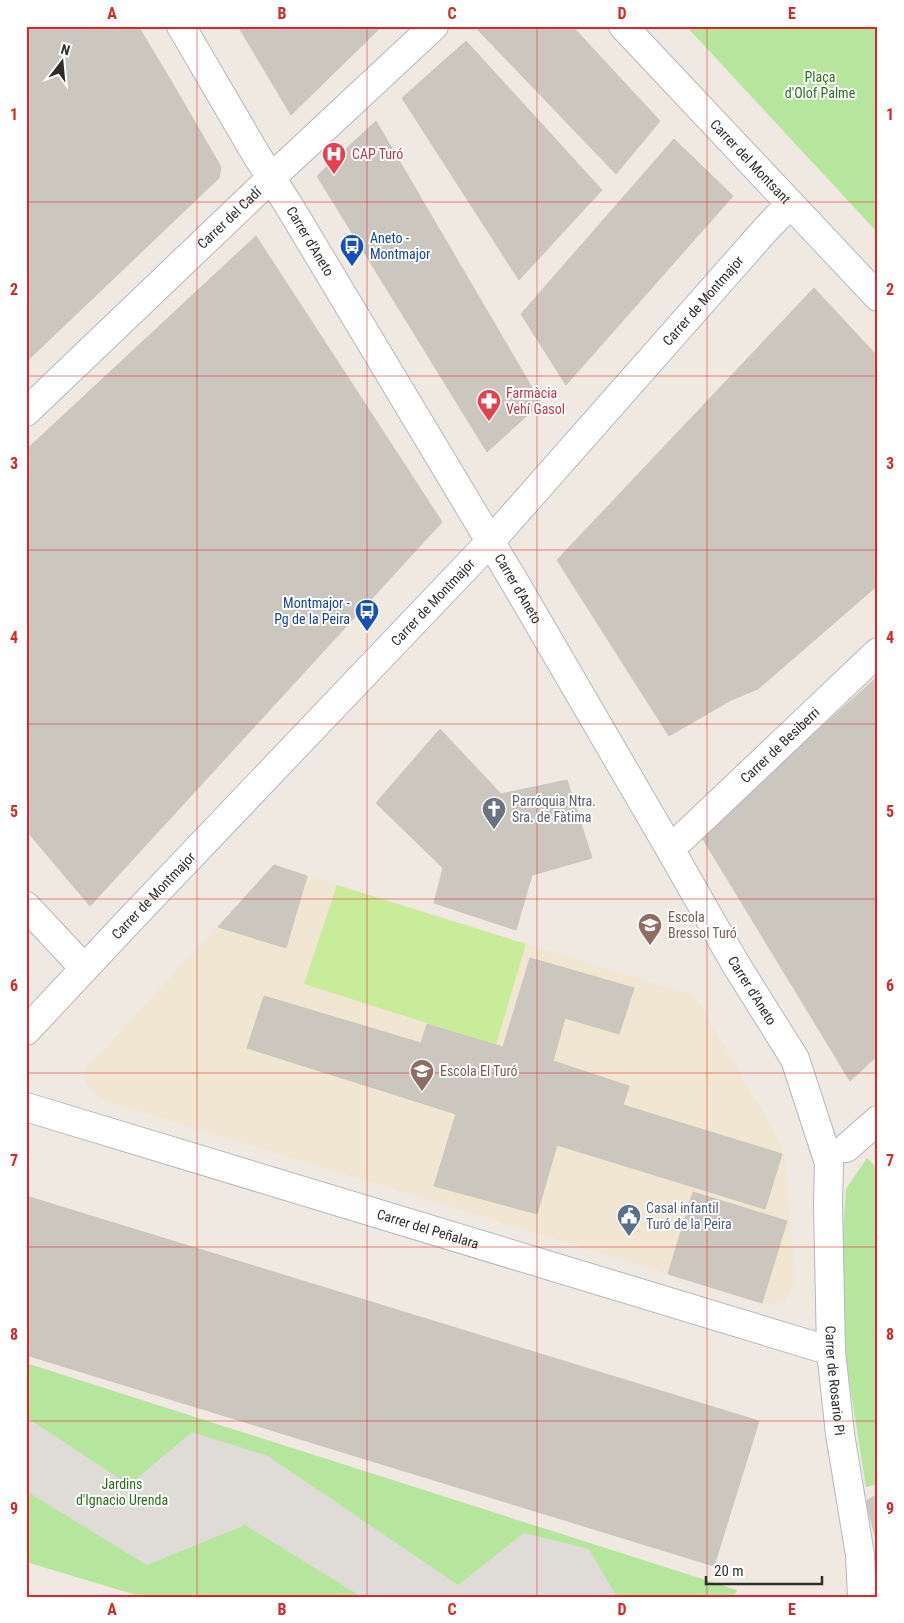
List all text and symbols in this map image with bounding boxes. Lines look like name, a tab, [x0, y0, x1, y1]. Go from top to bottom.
text: A	[107, 4, 117, 23]
text: B	[278, 4, 287, 23]
text: C	[447, 4, 457, 23]
text: D	[617, 4, 627, 23]
text: E	[788, 4, 796, 23]
north arrow	[38, 38, 88, 88]
text: N	[59, 41, 72, 58]
park label: Plaça d'Olof Palme	[785, 69, 856, 101]
text: 1	[10, 105, 18, 124]
text: 1	[886, 105, 894, 124]
street label: Carrer del Montsant	[707, 116, 794, 207]
hospital icon: CAP Turó	[321, 141, 347, 175]
place label: CAP Turó	[352, 146, 403, 162]
street label: Carrer del Cadí	[194, 183, 265, 252]
street label: Carrer d'Aneto	[283, 203, 337, 279]
place label: Aneto - Montmajor	[370, 230, 430, 262]
bus stop icon: Aneto - Montmajor	[339, 233, 365, 267]
street label: Carrer de Montmajor	[659, 253, 747, 349]
text: 2	[10, 280, 18, 299]
text: 2	[886, 280, 894, 299]
place label: Farmàcia Vehí Gasol	[506, 385, 565, 417]
pharmacy icon: Farmàcia Vehí Gasol	[476, 388, 502, 422]
text: 3	[10, 454, 18, 473]
text: 3	[886, 454, 894, 473]
street label: Carrer d'Aneto	[492, 551, 545, 626]
street label: Carrer de Montmajor	[388, 555, 478, 649]
place label: Montmajor - Pg de la Peira	[274, 595, 351, 627]
bus stop icon: Montmajor - Pg de la Peira	[354, 598, 380, 632]
text: 4	[10, 628, 18, 647]
text: 4	[886, 628, 894, 647]
street label: Carrer de Besiberri	[737, 704, 823, 786]
place label: Parróquia Ntra. Sra. de Fàtima	[512, 793, 596, 825]
church icon: Parróquia Ntra. Sra. de Fàtima	[481, 796, 507, 830]
text: 5	[10, 802, 18, 821]
text: 5	[886, 802, 894, 821]
street label: Carrer de Montmajor	[108, 849, 198, 942]
place label: Escola Bressol Turó	[668, 909, 737, 941]
school or university icon: Escola Bressol Turó	[637, 912, 663, 946]
street label: Carrer d'Aneto	[725, 953, 780, 1028]
text: 6	[10, 976, 18, 995]
text: 6	[886, 976, 894, 995]
school or university icon: Escola El Turó	[409, 1058, 435, 1092]
place label: Escola El Turó	[440, 1063, 518, 1079]
text: 7	[10, 1151, 18, 1170]
text: 7	[886, 1151, 894, 1170]
place label: Casal infantil Turó de la Peira	[646, 1200, 732, 1232]
public building icon: Casal infantil Turó de la Peira	[616, 1203, 642, 1237]
street label: Carrer del Peñalara	[375, 1206, 481, 1252]
text: 8	[10, 1325, 18, 1344]
text: 8	[886, 1325, 894, 1344]
street label: Carrer de Rosario Pi	[822, 1326, 848, 1436]
park label: Jardins d'Ignacio Urenda	[76, 1476, 168, 1508]
text: 9	[10, 1499, 18, 1518]
text: 9	[886, 1499, 894, 1518]
scale bar	[706, 1553, 823, 1585]
text: 20 m	[714, 1562, 744, 1580]
text: A	[107, 1600, 117, 1619]
text: B	[278, 1600, 287, 1619]
text: C	[447, 1600, 457, 1619]
text: D	[617, 1600, 627, 1619]
text: E	[788, 1600, 796, 1619]

